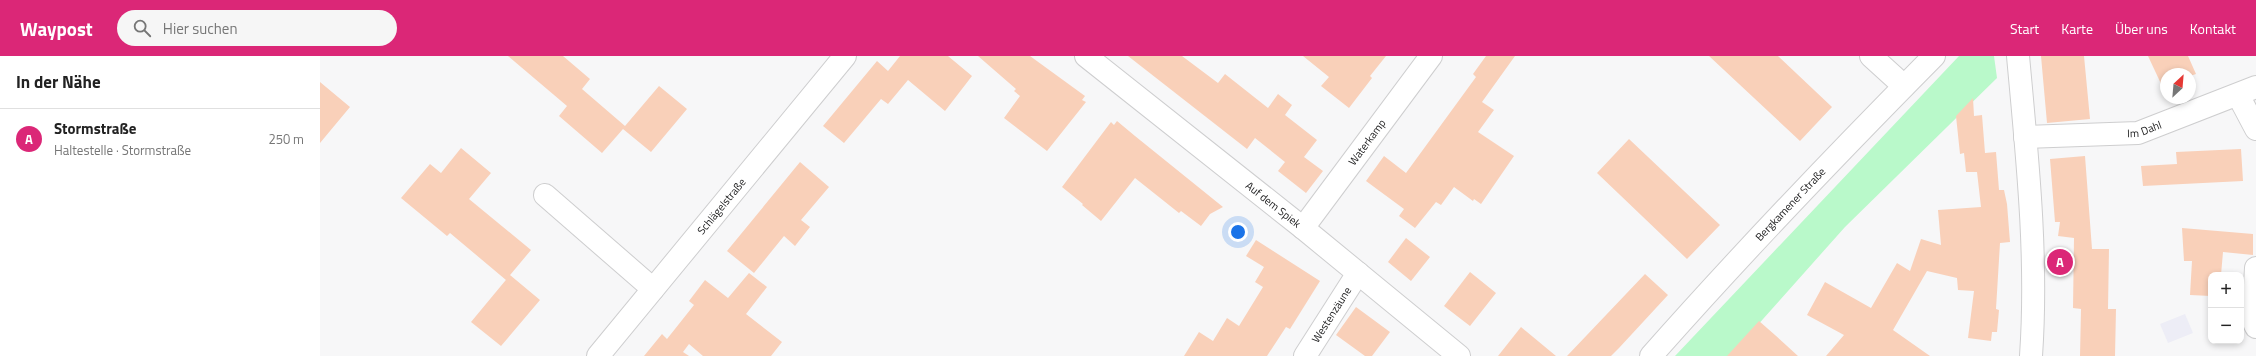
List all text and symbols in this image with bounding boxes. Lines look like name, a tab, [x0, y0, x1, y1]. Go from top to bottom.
search box	[117, 10, 397, 46]
text: Waypost	[20, 14, 93, 43]
icon: search	[131, 17, 153, 39]
text: Hier suchen	[163, 17, 237, 40]
text: Start	[2010, 18, 2039, 39]
text: Karte	[2061, 18, 2093, 39]
text: Über uns	[2115, 18, 2168, 39]
text: Kontakt	[2190, 18, 2236, 39]
north arrow	[2160, 68, 2196, 104]
text: In der Nähe	[16, 69, 101, 95]
street label: Waterkamp	[1344, 116, 1390, 169]
text: Stormstraße	[54, 117, 136, 140]
street label: Im Dahl	[2127, 117, 2164, 141]
text: A	[25, 129, 33, 149]
text: 250 m	[268, 129, 304, 149]
text: Haltestelle · Stormstraße	[54, 140, 191, 160]
street label: Bergkamener Straße	[1751, 164, 1829, 245]
street label: Schlägelstraße	[693, 174, 750, 238]
street label: Auf dem Spiek	[1242, 178, 1305, 232]
your location	[1228, 222, 1248, 242]
pin: A	[2047, 247, 2073, 277]
map controls	[2208, 272, 2244, 344]
button: +	[2208, 272, 2244, 308]
street label: Westenzäune	[1308, 283, 1355, 346]
button: −	[2208, 308, 2244, 344]

